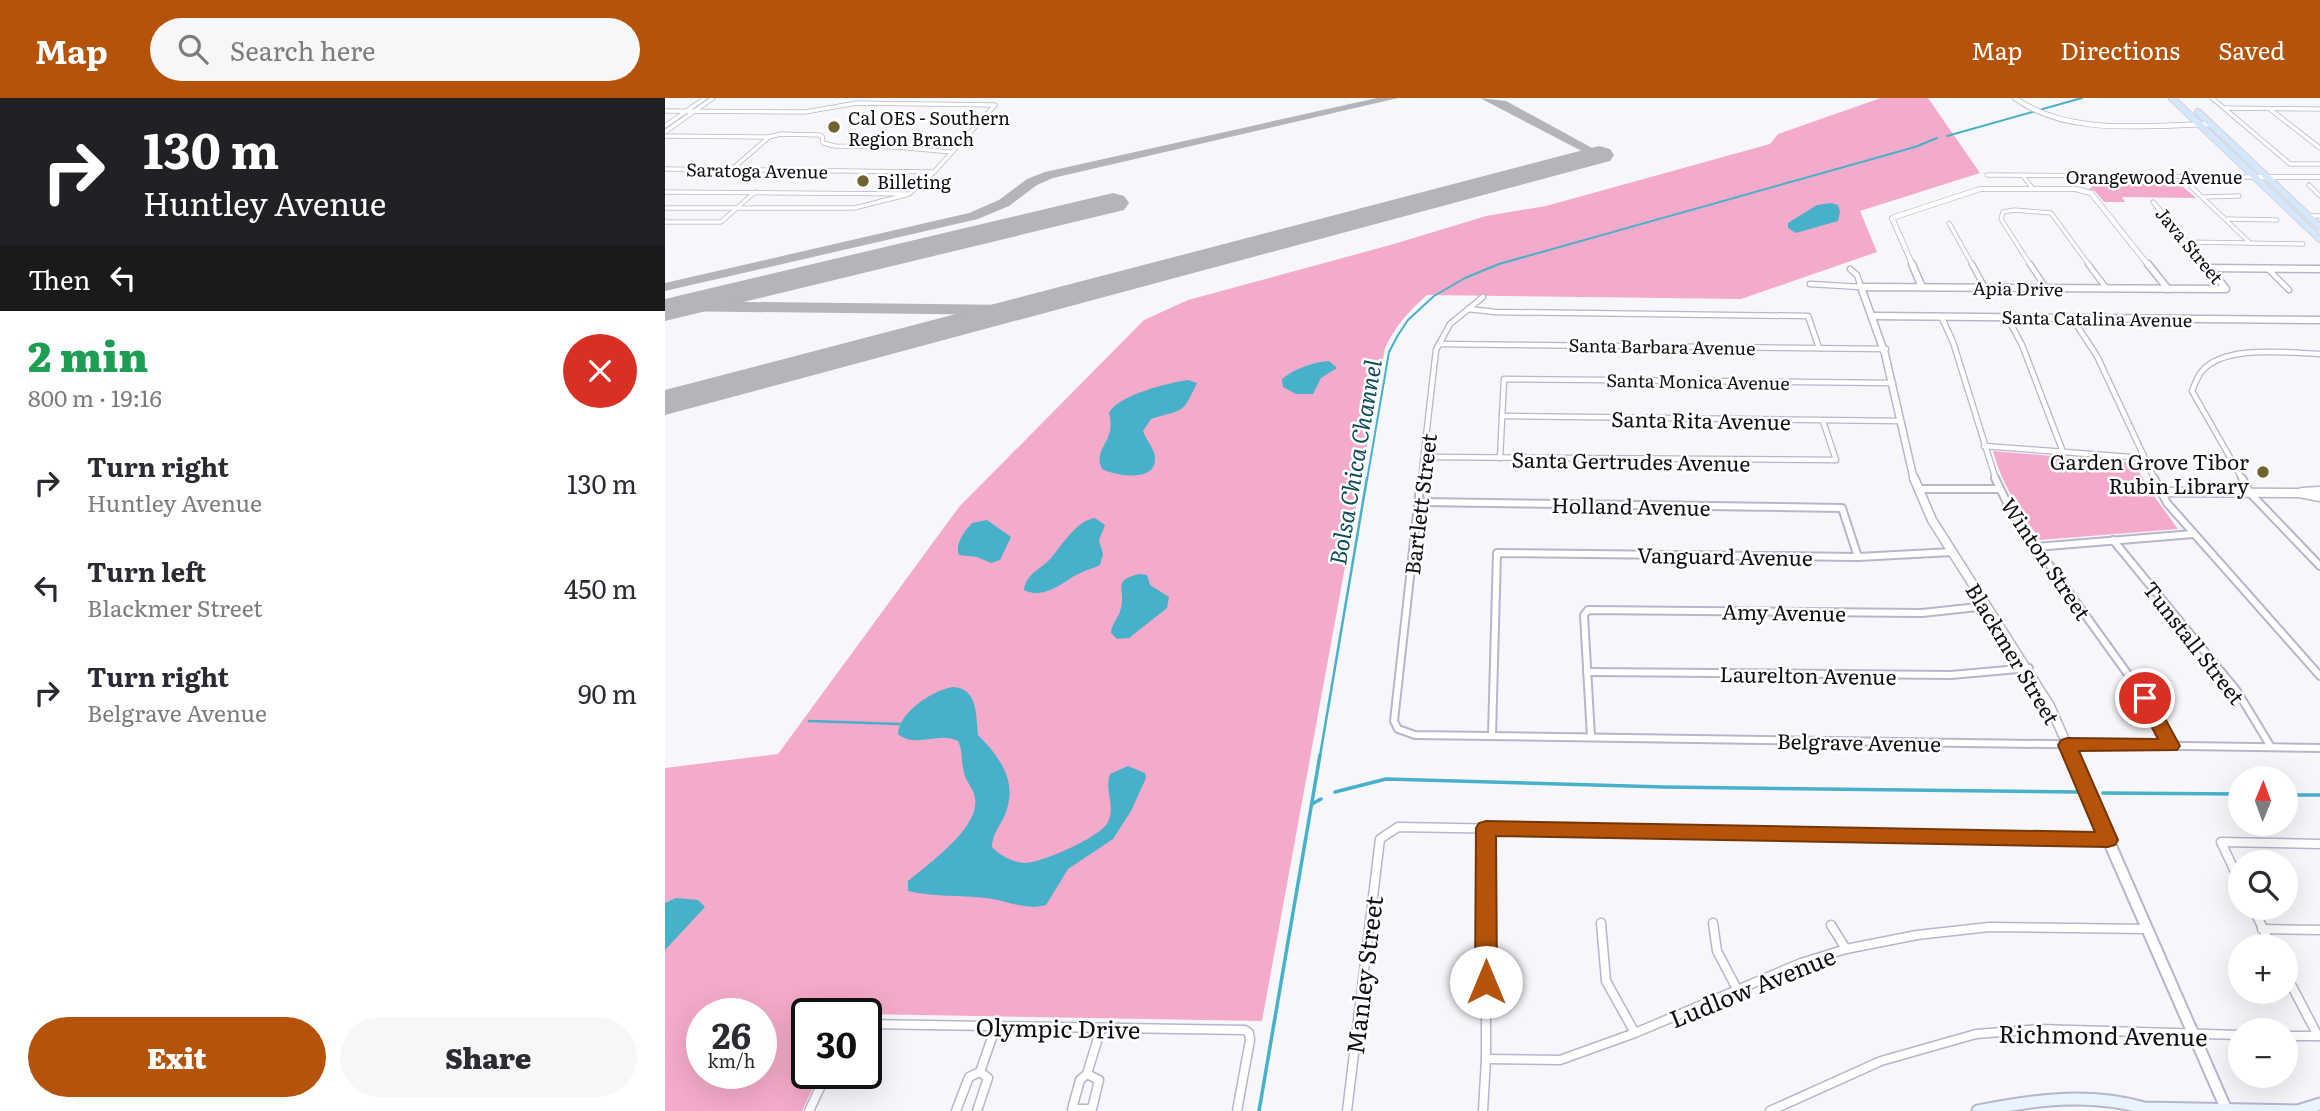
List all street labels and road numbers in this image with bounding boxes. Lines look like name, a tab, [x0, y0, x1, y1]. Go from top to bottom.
street label: Saratoga Avenue	[686, 155, 828, 185]
street label: Orangewood Avenue	[2066, 163, 2242, 190]
street label: Java Street	[2150, 201, 2231, 290]
street label: Apia Drive	[1972, 274, 2064, 302]
street label: Santa Catalina Avenue	[2001, 303, 2193, 333]
street label: Santa Barbara Avenue	[1568, 331, 1756, 361]
street label: Santa Monica Avenue	[1606, 366, 1790, 396]
street label: Santa Rita Avenue	[1611, 402, 1791, 436]
street label: Bartlett Street	[1395, 431, 1443, 576]
street label: Santa Gertrudes Avenue	[1511, 442, 1751, 478]
street label: Holland Avenue	[1551, 488, 1711, 522]
street label: Winton Street	[1995, 491, 2100, 626]
street label: Vanguard Avenue	[1637, 538, 1813, 572]
street label: Tunstall Street	[2137, 574, 2253, 711]
street label: Blackmer Street	[1959, 576, 2069, 730]
street label: Amy Avenue	[1722, 594, 1846, 628]
street label: Laurelton Avenue	[1719, 657, 1897, 691]
street label: Belgrave Avenue	[1777, 724, 1942, 758]
street label: Manley Street	[1336, 893, 1390, 1056]
street label: Ludlow Avenue	[1664, 937, 1840, 1035]
street label: Olympic Drive	[975, 1008, 1141, 1046]
street label: Richmond Avenue	[1998, 1015, 2208, 1053]

